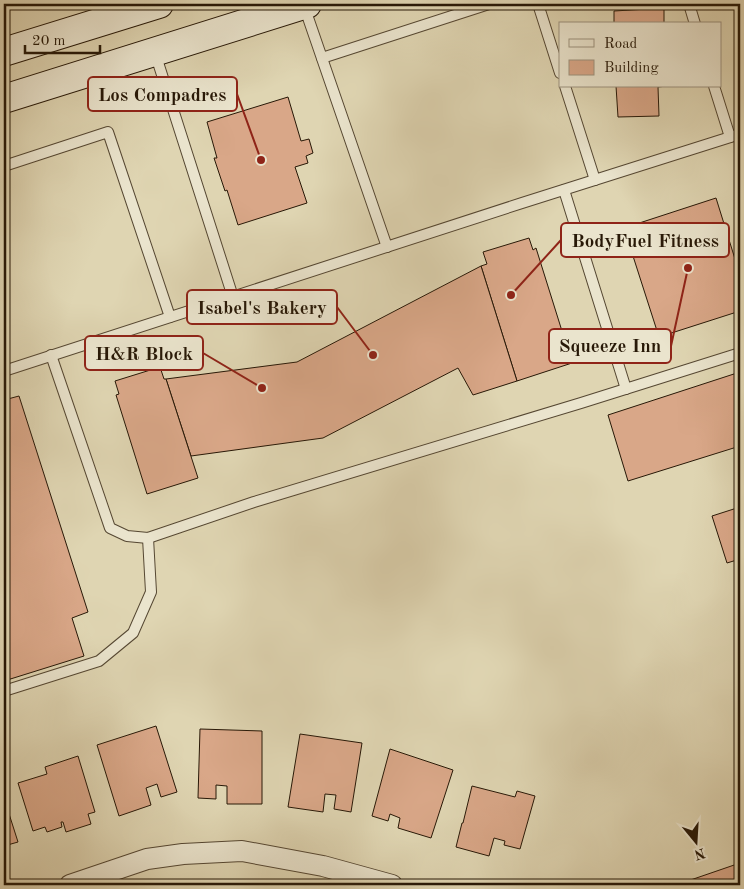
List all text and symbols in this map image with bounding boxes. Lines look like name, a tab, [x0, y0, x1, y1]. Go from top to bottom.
scale bar	[25, 22, 100, 54]
legend	[559, 22, 722, 88]
text: 20 m	[32, 34, 66, 49]
text: Road	[604, 37, 638, 52]
text: Building	[604, 61, 659, 76]
callout: Los Compadres	[88, 77, 237, 111]
text: Los Compadres	[98, 87, 226, 106]
callout: BodyFuel Fitness	[561, 223, 729, 257]
text: BodyFuel Fitness	[571, 233, 719, 252]
callout: Isabel's Bakery	[187, 290, 337, 324]
text: Isabel's Bakery	[197, 300, 327, 319]
callout: Squeeze Inn	[549, 329, 671, 363]
callout: H&R Block	[85, 336, 203, 370]
text: Squeeze Inn	[559, 338, 661, 357]
text: H&R Block	[95, 346, 193, 365]
north arrow	[672, 816, 722, 866]
text: N	[692, 845, 707, 862]

